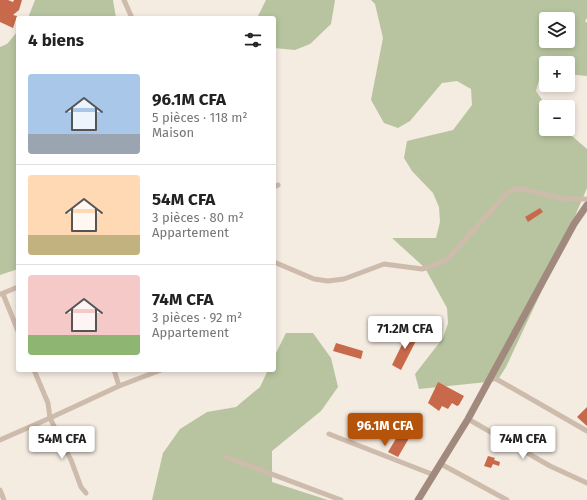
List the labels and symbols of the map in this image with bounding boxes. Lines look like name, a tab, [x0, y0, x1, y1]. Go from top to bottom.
pin: 71.2M CFA	[359, 316, 451, 350]
pin: 96.1M CFA	[339, 413, 431, 447]
pin: 54M CFA	[25, 426, 99, 460]
pin: 74M CFA	[486, 426, 560, 460]

